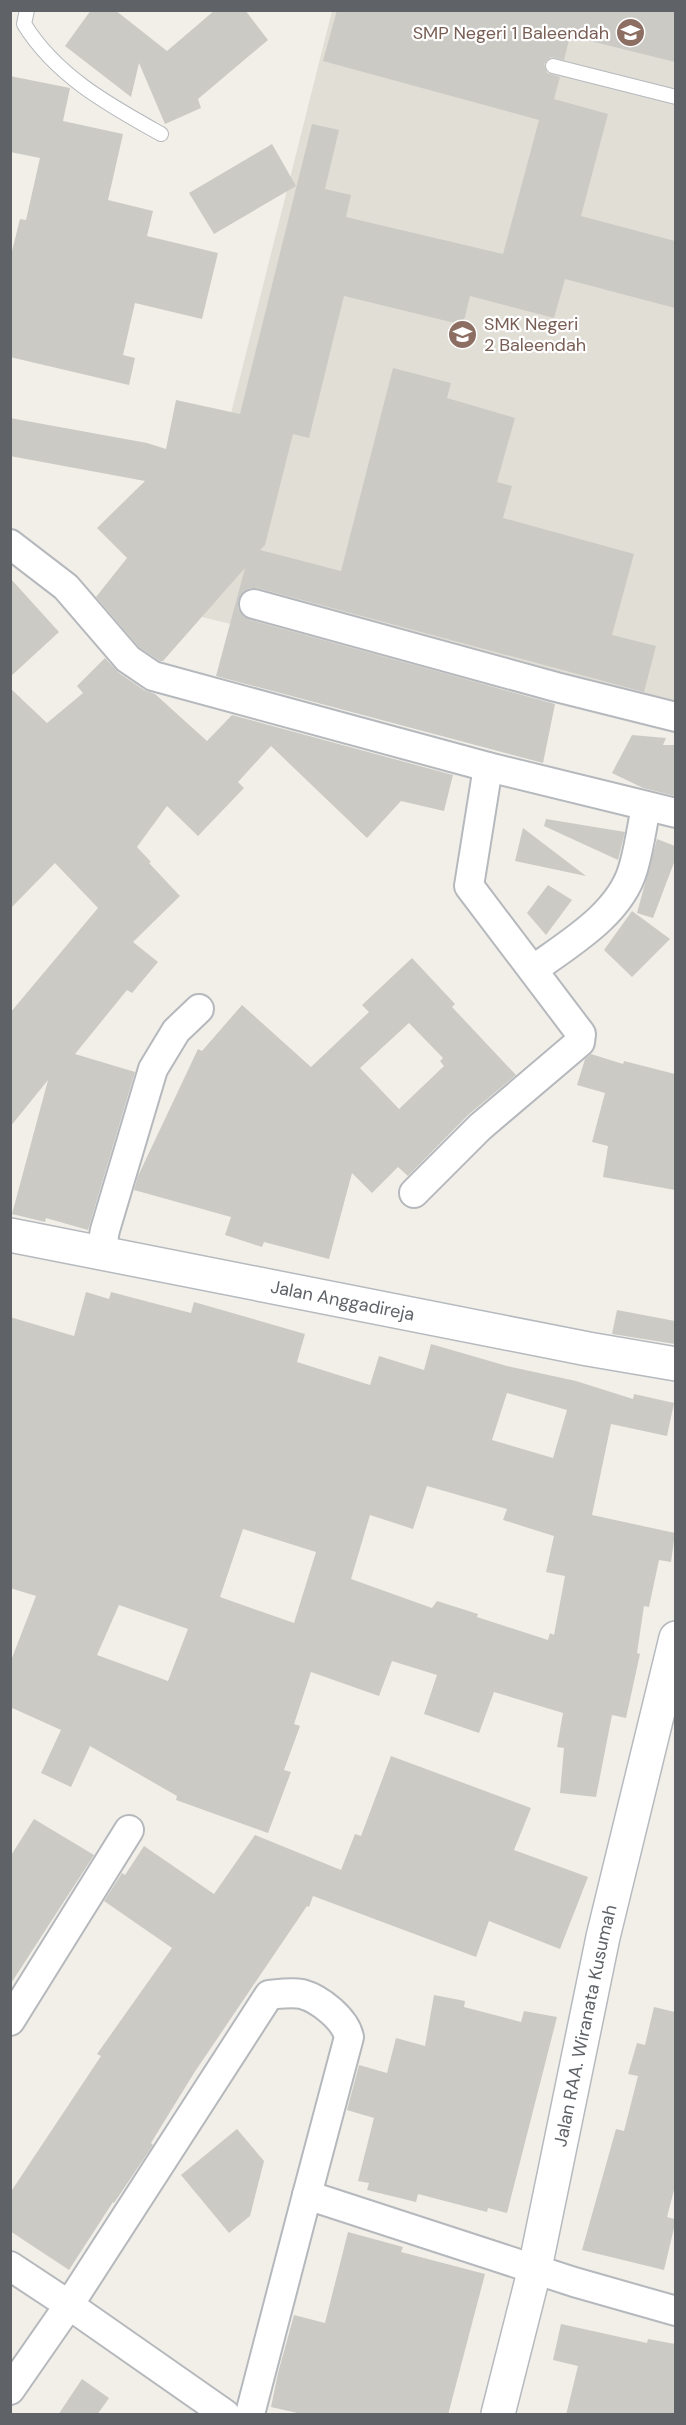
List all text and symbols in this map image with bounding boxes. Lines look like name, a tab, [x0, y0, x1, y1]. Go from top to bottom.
school or university icon: SMP Negeri 1 Baleendah	[614, 17, 646, 49]
place label: SMP Negeri 1 Baleendah	[413, 21, 609, 45]
place label: SMK Negeri 2 Baleendah	[484, 312, 586, 357]
school or university icon: SMK Negeri 2 Baleendah	[447, 318, 479, 350]
street label: Jalan Anggadireja	[268, 1275, 417, 1327]
street label: Jalan RAA. Wiranata Kusumah	[548, 1902, 622, 2149]

